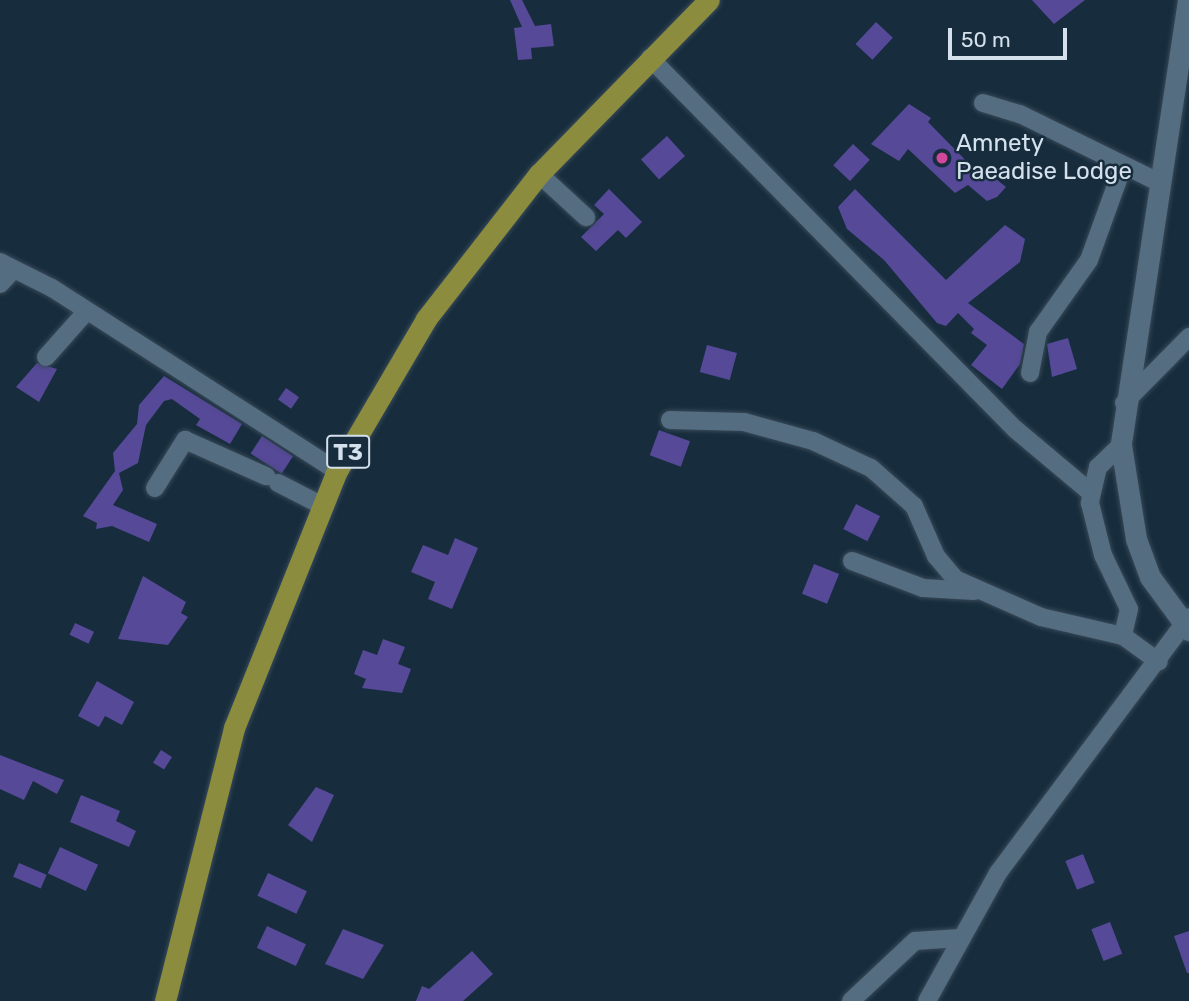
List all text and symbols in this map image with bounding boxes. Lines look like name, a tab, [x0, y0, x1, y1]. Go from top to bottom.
scale bar	[951, 14, 1070, 58]
text: 50 m	[961, 27, 1011, 52]
place label: Amnety Paeadise Lodge	[956, 130, 1132, 186]
marker: Amnety Paeadise Lodge	[934, 150, 950, 166]
road number: T3	[325, 432, 371, 472]

